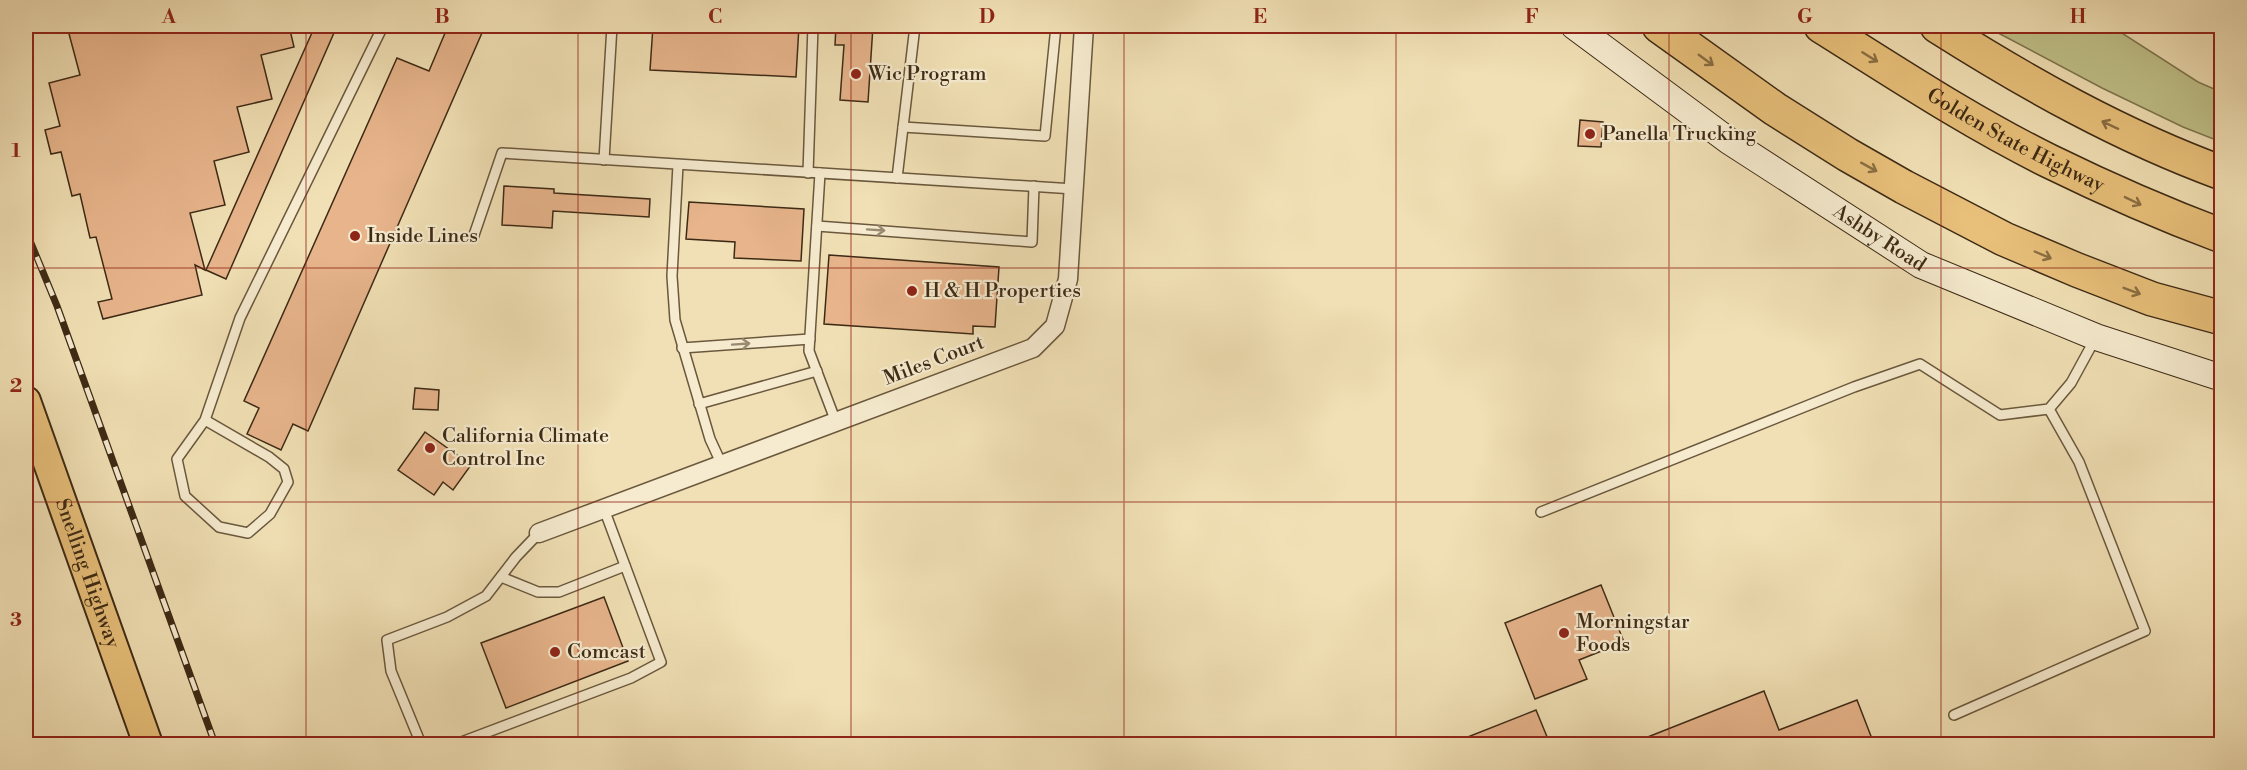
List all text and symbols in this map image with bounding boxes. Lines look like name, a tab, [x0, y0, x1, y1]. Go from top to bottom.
text: A	[161, 5, 177, 30]
text: B	[434, 5, 450, 30]
text: C	[708, 5, 722, 30]
text: D	[979, 5, 995, 30]
text: E	[1253, 5, 1267, 30]
text: F	[1525, 5, 1539, 30]
text: G	[1797, 5, 1813, 30]
text: H	[2070, 5, 2087, 30]
one-way arrow	[1861, 51, 1878, 63]
one-way arrow	[1698, 54, 1714, 66]
place label: Wic Program	[867, 62, 987, 87]
marker: Wic Program	[849, 67, 863, 81]
street label: Golden State Highway	[1922, 83, 2109, 198]
one-way arrow	[2102, 118, 2120, 130]
place label: Panella Trucking	[1602, 122, 1757, 147]
marker: Panella Trucking	[1583, 127, 1597, 141]
text: 1	[11, 139, 21, 164]
one-way arrow	[1860, 161, 1877, 173]
one-way arrow	[2124, 196, 2142, 208]
street label: Ashby Road	[1827, 198, 1931, 278]
place label: Inside Lines	[367, 224, 478, 249]
one-way arrow	[865, 225, 885, 236]
marker: Inside Lines	[348, 229, 362, 243]
one-way arrow	[2033, 250, 2051, 261]
place label: H & H Properties	[924, 279, 1081, 304]
marker: H & H Properties	[905, 284, 919, 298]
one-way arrow	[2122, 286, 2140, 297]
street label: Miles Court	[880, 330, 988, 392]
one-way arrow	[730, 338, 750, 349]
text: 2	[10, 374, 22, 399]
place label: California Climate Control Inc	[442, 424, 609, 472]
marker: California Climate Control Inc	[423, 441, 437, 455]
street label: Snelling Highway	[49, 495, 125, 652]
text: 3	[10, 608, 22, 633]
place label: Morningstar Foods	[1576, 610, 1690, 658]
marker: Morningstar Foods	[1557, 626, 1571, 640]
place label: Comcast	[567, 640, 646, 665]
marker: Comcast	[548, 645, 562, 659]

